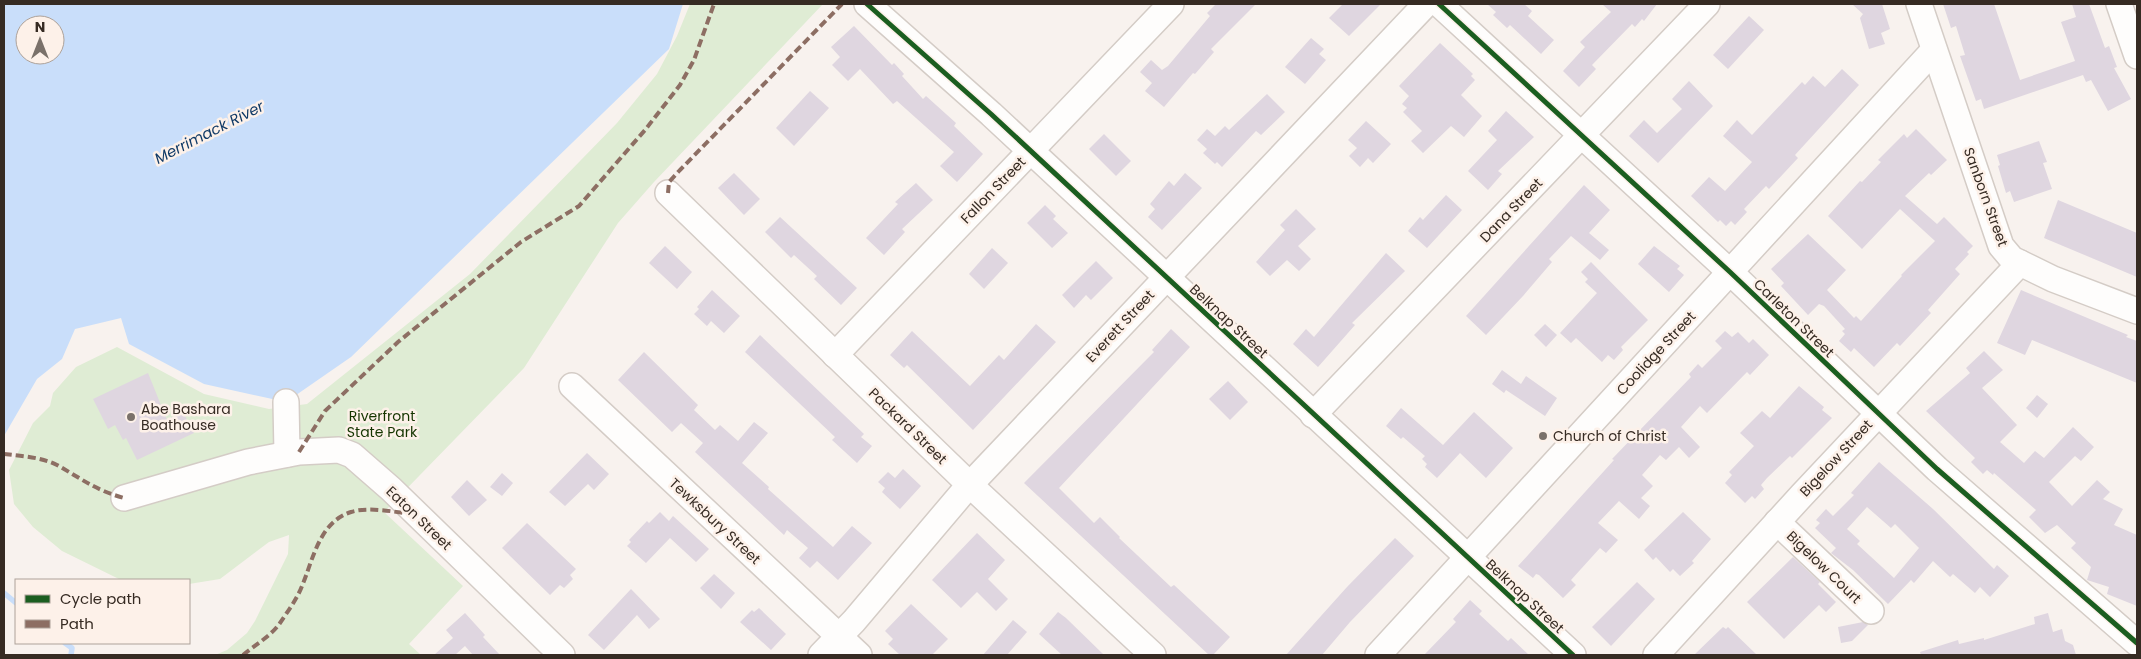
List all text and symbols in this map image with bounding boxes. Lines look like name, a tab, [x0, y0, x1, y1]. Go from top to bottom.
north arrow	[15, 15, 65, 65]
text: N	[35, 17, 45, 37]
water label: Merrimack River	[151, 95, 268, 169]
street label: Sanborn Street	[1959, 145, 2013, 249]
street label: Fallon Street	[956, 152, 1030, 228]
street label: Dana Street	[1475, 173, 1547, 247]
street label: Carleton Street	[1749, 274, 1839, 362]
street label: Belknap Street	[1185, 279, 1273, 363]
street label: Everett Street	[1081, 285, 1159, 367]
street label: Coolidge Street	[1612, 307, 1700, 399]
street label: Packard Street	[864, 383, 952, 469]
place label: Abe Bashara Boathouse	[141, 399, 231, 435]
park label: Riverfront State Park	[347, 406, 418, 442]
marker: Abe Bashara Boathouse	[125, 411, 137, 423]
street label: Bigelow Street	[1795, 415, 1877, 501]
place label: Church of Christ	[1553, 426, 1666, 446]
marker: Church of Christ	[1537, 430, 1549, 442]
street label: Tewksbury Street	[665, 473, 765, 569]
street label: Eaton Street	[382, 481, 456, 555]
street label: Bigelow Court	[1782, 526, 1866, 608]
street label: Belknap Street	[1481, 554, 1569, 638]
legend	[15, 579, 190, 644]
text: Cycle path	[60, 588, 141, 609]
text: Path	[60, 613, 94, 634]

